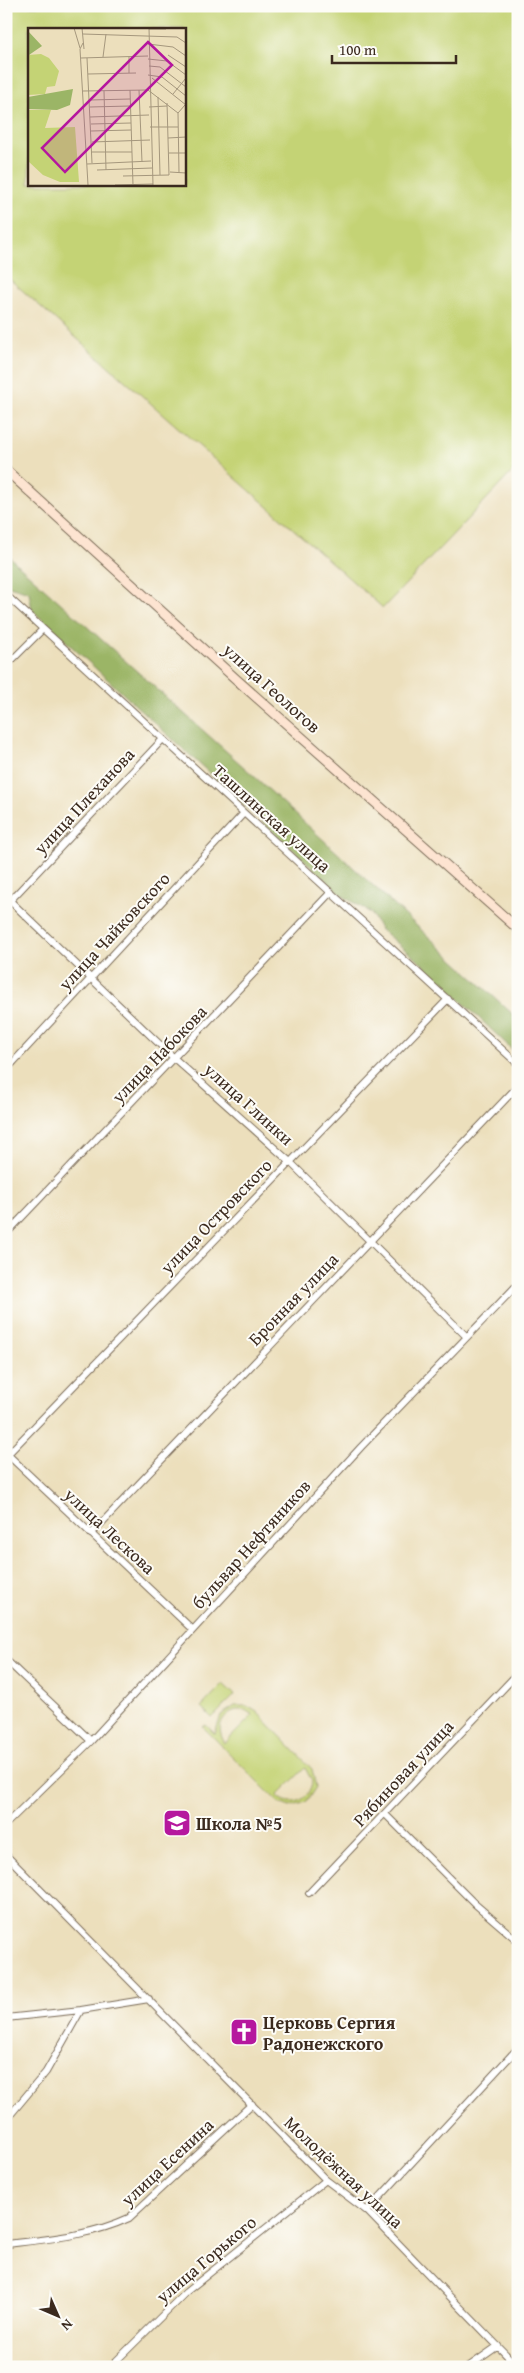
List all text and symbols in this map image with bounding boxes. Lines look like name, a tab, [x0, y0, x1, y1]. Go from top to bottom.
inset map	[28, 28, 185, 185]
scale bar	[332, 32, 455, 64]
text: 100 m	[339, 39, 377, 60]
street label: улица Геологов	[216, 636, 327, 740]
street label: улица Плеханова	[27, 741, 141, 861]
street label: Ташлинская улица	[207, 757, 337, 879]
street label: улица Чайковского	[51, 866, 176, 997]
street label: улица Набокова	[104, 998, 213, 1110]
street label: улица Глинки	[197, 1056, 300, 1152]
street label: улица Островского	[153, 1152, 278, 1280]
street label: Бронная улица	[242, 1246, 345, 1352]
street label: бульвар Нефтяников	[185, 1473, 317, 1615]
street label: улица Лескова	[58, 1481, 162, 1581]
street label: Рябиновая улица	[346, 1713, 460, 1832]
school or university icon: Школа №5	[162, 1808, 192, 1838]
place label: Школа №5	[196, 1810, 282, 1837]
place label: Церковь Сергия Радонежского	[263, 2009, 396, 2057]
church icon: Церковь Сергия Радонежского	[229, 2017, 259, 2047]
street label: Молодёжная улица	[278, 2109, 410, 2235]
street label: улица Есенина	[114, 2112, 220, 2213]
street label: улица Горького	[149, 2209, 262, 2310]
north arrow	[32, 2290, 82, 2340]
text: N	[56, 2315, 78, 2336]

